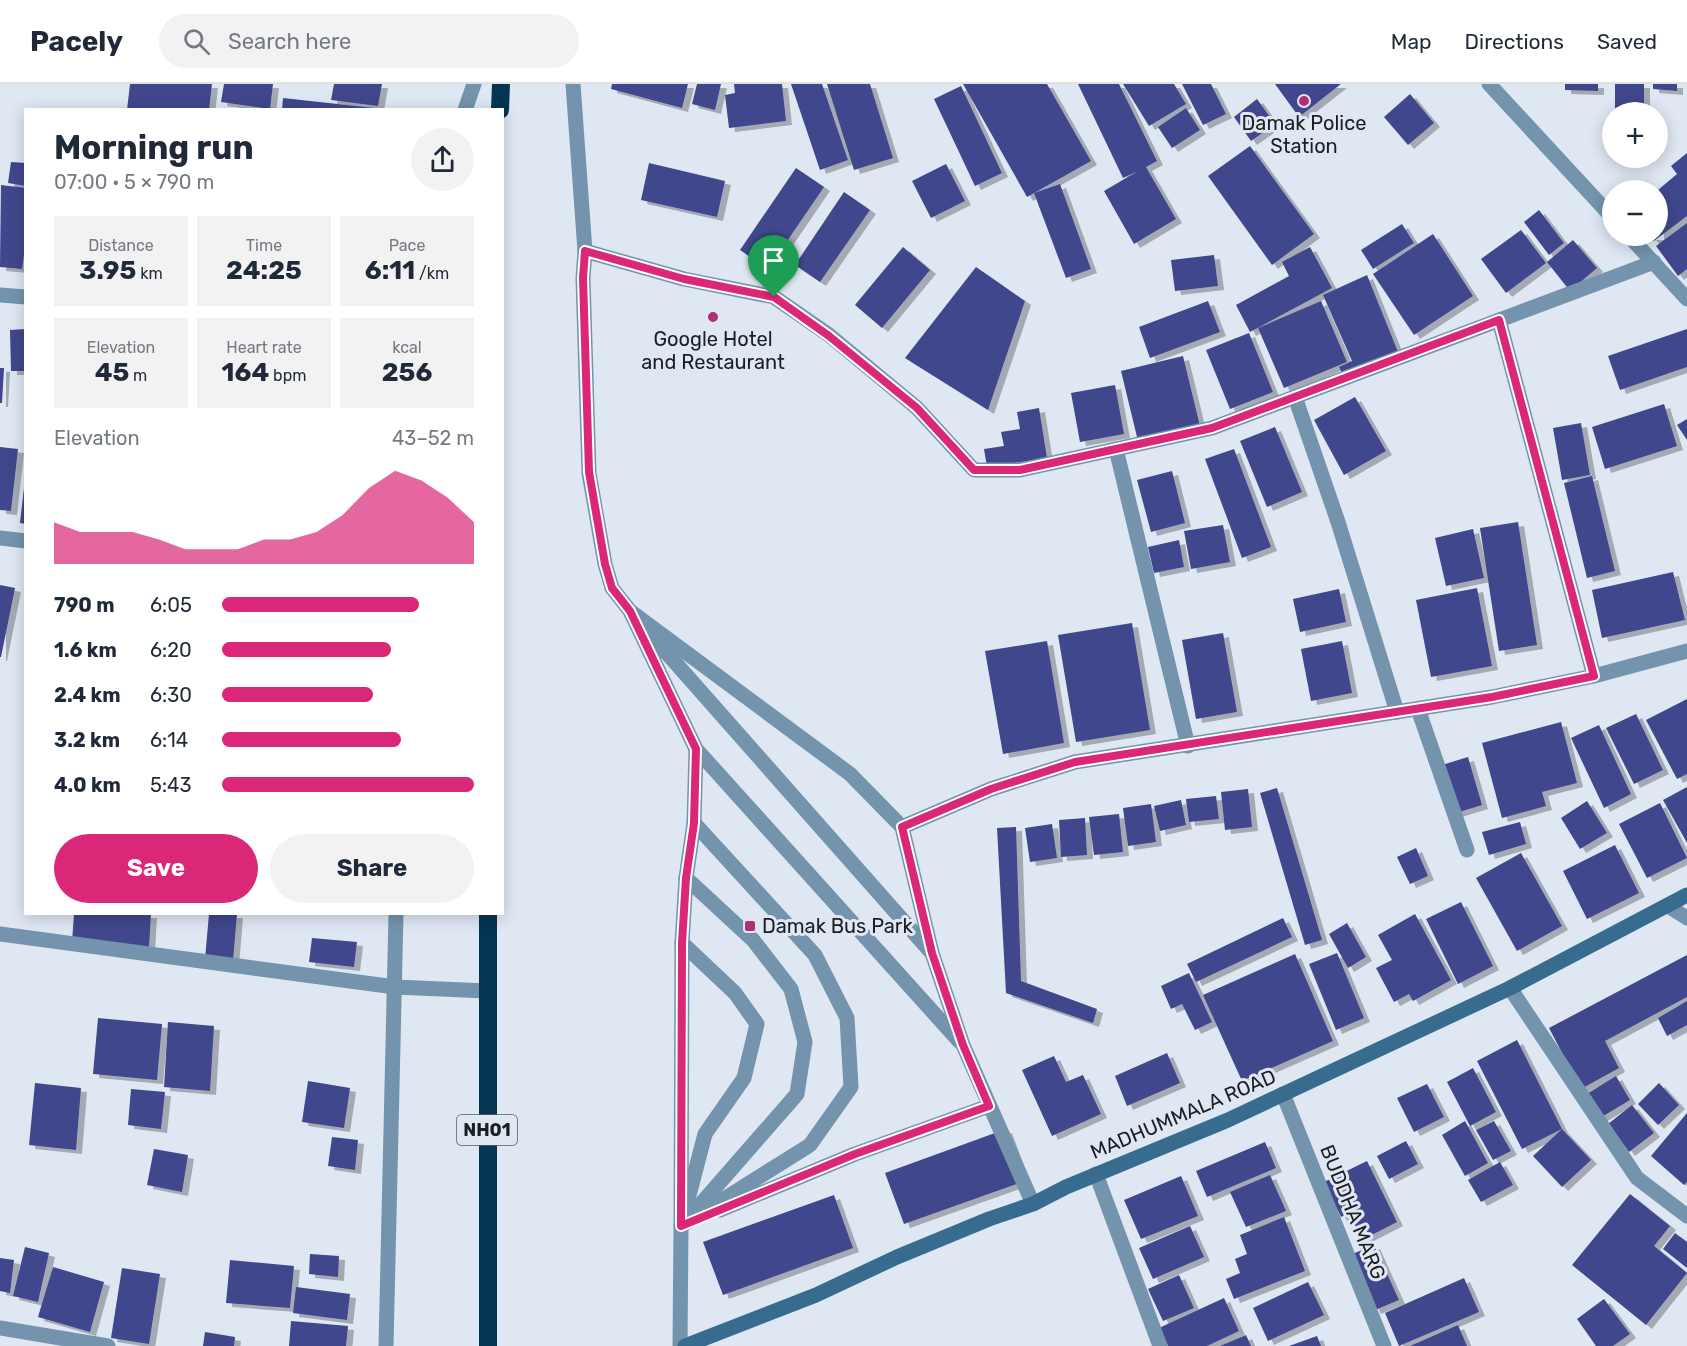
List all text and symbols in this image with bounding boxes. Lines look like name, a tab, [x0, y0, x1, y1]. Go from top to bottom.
search box	[159, 14, 579, 68]
text: Pacely	[30, 25, 123, 58]
icon: search	[180, 25, 213, 58]
text: Search here	[228, 28, 351, 55]
text: Map	[1391, 29, 1432, 54]
text: Directions	[1465, 29, 1564, 54]
text: Saved	[1597, 29, 1657, 54]
marker: Damak Police Station	[1297, 94, 1311, 108]
map controls	[1602, 102, 1668, 246]
button: +	[1602, 102, 1668, 168]
place label: Damak Police Station	[1242, 111, 1366, 158]
text: Morning run	[54, 128, 254, 167]
button: share	[411, 128, 474, 191]
text: 07:00 · 5 × 790 m	[54, 170, 214, 194]
button: −	[1602, 180, 1668, 246]
pin	[748, 235, 799, 297]
text: Distance	[88, 236, 154, 255]
text: Time	[246, 236, 282, 255]
text: Pace	[389, 236, 425, 255]
icon: arrive	[757, 244, 790, 277]
text: 3.95	[79, 255, 136, 286]
text: 24:25	[226, 255, 302, 286]
text: 6:11	[365, 255, 415, 286]
text: km	[136, 264, 163, 283]
text: /km	[415, 264, 449, 283]
marker: Google Hotel and Restaurant	[706, 310, 720, 324]
place label: Google Hotel and Restaurant	[641, 327, 785, 374]
text: Elevation	[87, 338, 155, 357]
text: Heart rate	[226, 338, 302, 357]
text: kcal	[392, 338, 422, 357]
text: 45	[95, 357, 129, 388]
text: 164	[222, 357, 269, 388]
text: 256	[382, 357, 432, 388]
text: m	[129, 366, 147, 385]
text: bpm	[269, 366, 306, 385]
text: Elevation	[54, 426, 140, 450]
text: 43–52 m	[392, 426, 474, 450]
text: 790 m	[54, 593, 114, 617]
text: 6:05	[150, 593, 192, 617]
text: 1.6 km	[54, 638, 117, 662]
text: 6:20	[150, 638, 192, 662]
text: 2.4 km	[54, 683, 120, 707]
text: 6:30	[150, 683, 192, 707]
text: 3.2 km	[54, 728, 120, 752]
text: 6:14	[150, 728, 188, 752]
text: 4.0 km	[54, 773, 121, 797]
text: 5:43	[150, 773, 191, 797]
button: Save	[54, 834, 258, 903]
button: Share	[270, 834, 474, 903]
place label: Damak Bus Park	[762, 914, 913, 938]
marker: Damak Bus Park	[743, 919, 757, 933]
street label: MADHUMMALA ROAD	[1087, 1064, 1279, 1164]
road number: NH01	[457, 1115, 517, 1145]
street label: BUDDHA MARG	[1315, 1141, 1391, 1283]

